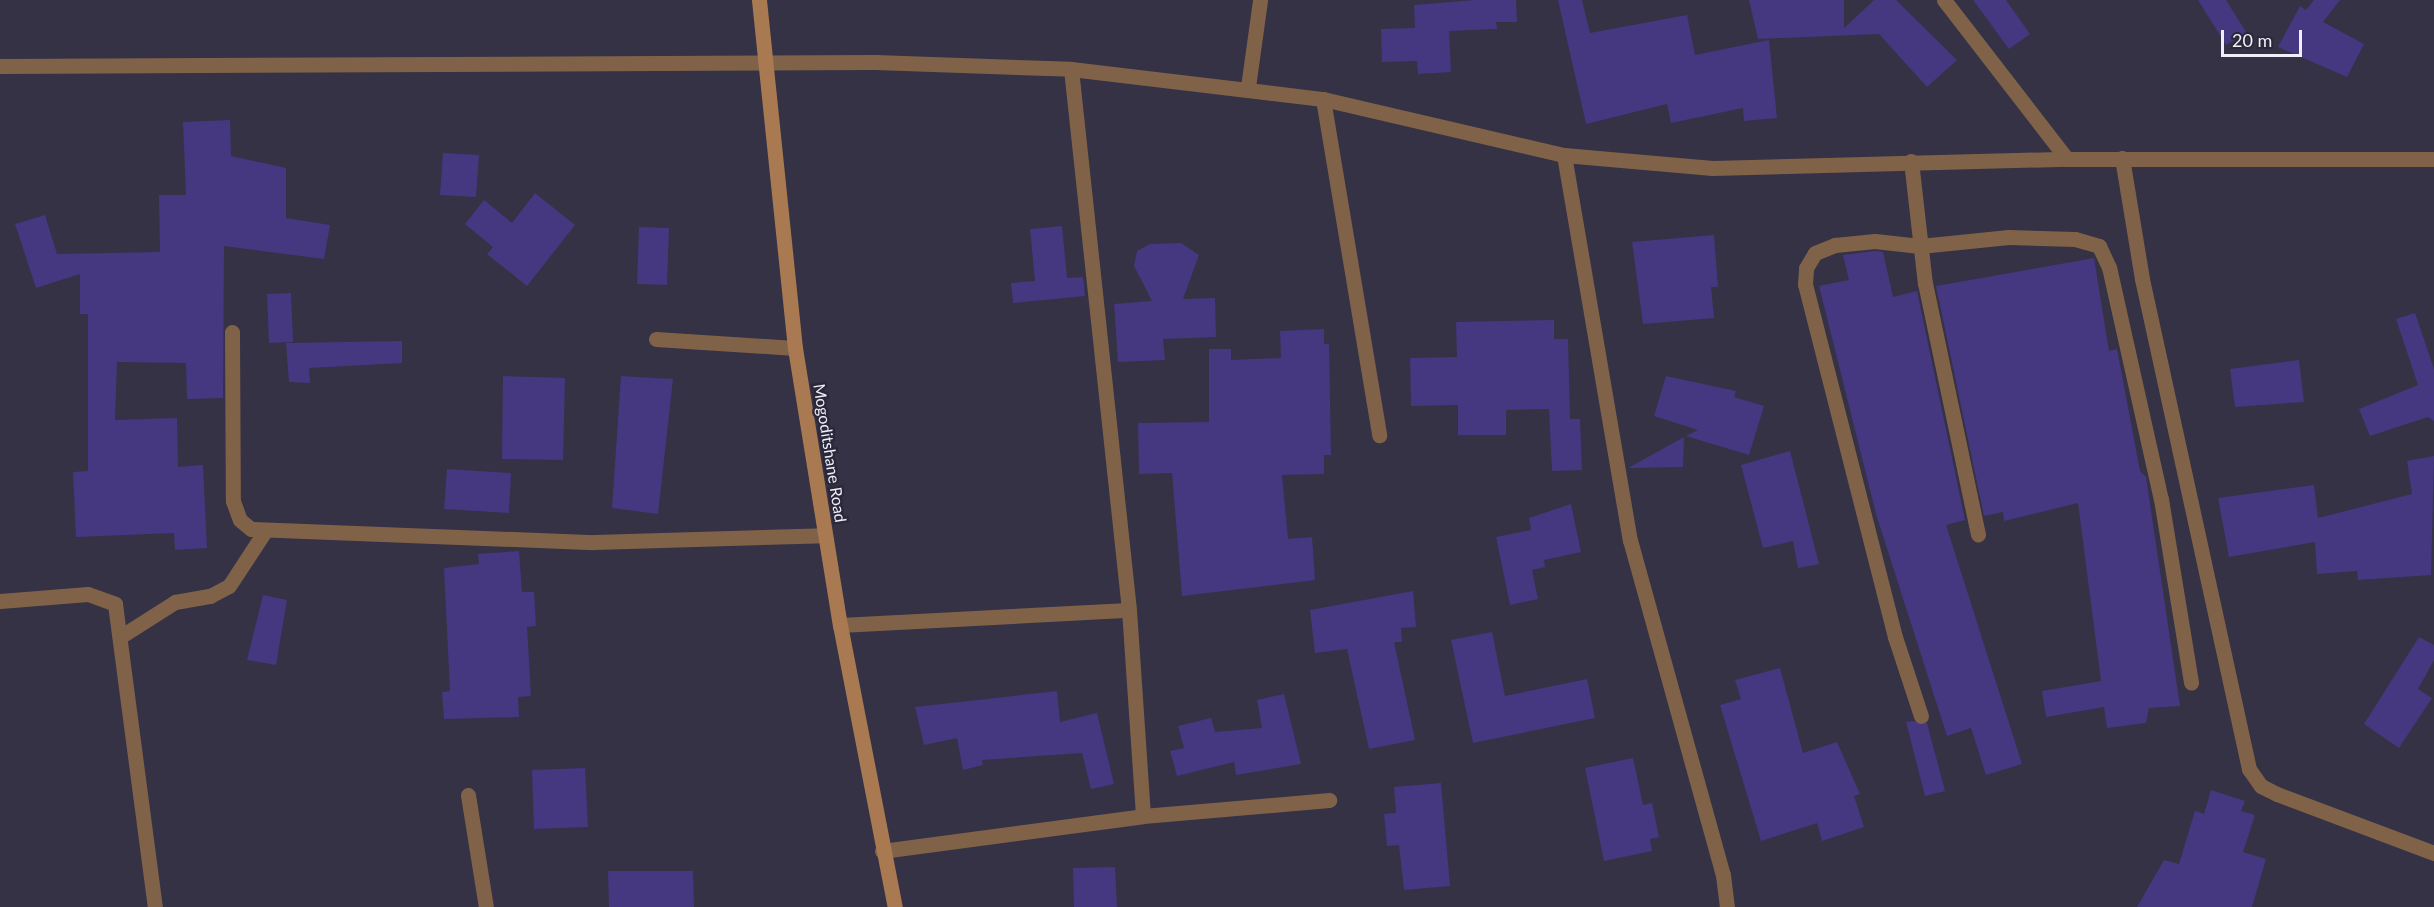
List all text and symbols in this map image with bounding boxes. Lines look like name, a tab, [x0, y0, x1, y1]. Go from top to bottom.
scale bar	[2224, 18, 2305, 56]
text: 20 m	[2232, 29, 2272, 51]
street label: Mogoditshane Road	[810, 382, 850, 524]

